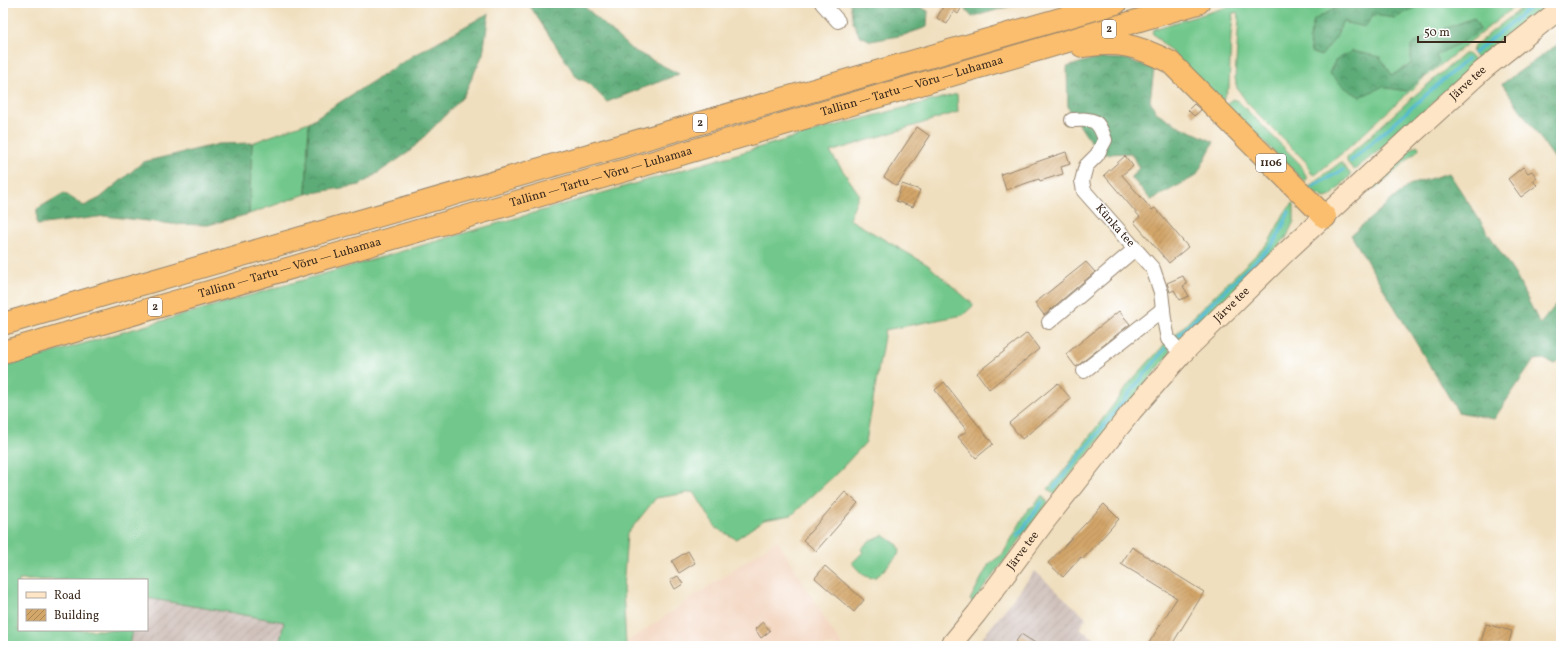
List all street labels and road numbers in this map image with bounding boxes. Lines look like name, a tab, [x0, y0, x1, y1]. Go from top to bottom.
road number: 2	[1102, 20, 1116, 38]
street label: Tallinn — Tartu — Võru — Luhamaa	[819, 52, 1005, 121]
street label: Järve tee	[1446, 62, 1490, 104]
road number: 2	[693, 114, 707, 132]
street label: Tallinn — Tartu — Võru — Luhamaa	[508, 143, 694, 212]
road number: 1106	[1256, 154, 1286, 172]
street label: Künka tee	[1091, 201, 1138, 251]
street label: Tallinn — Tartu — Võru — Luhamaa	[197, 234, 383, 302]
street label: Järve tee	[1210, 283, 1254, 326]
road number: 2	[148, 298, 162, 316]
street label: Järve tee	[1003, 528, 1043, 574]

